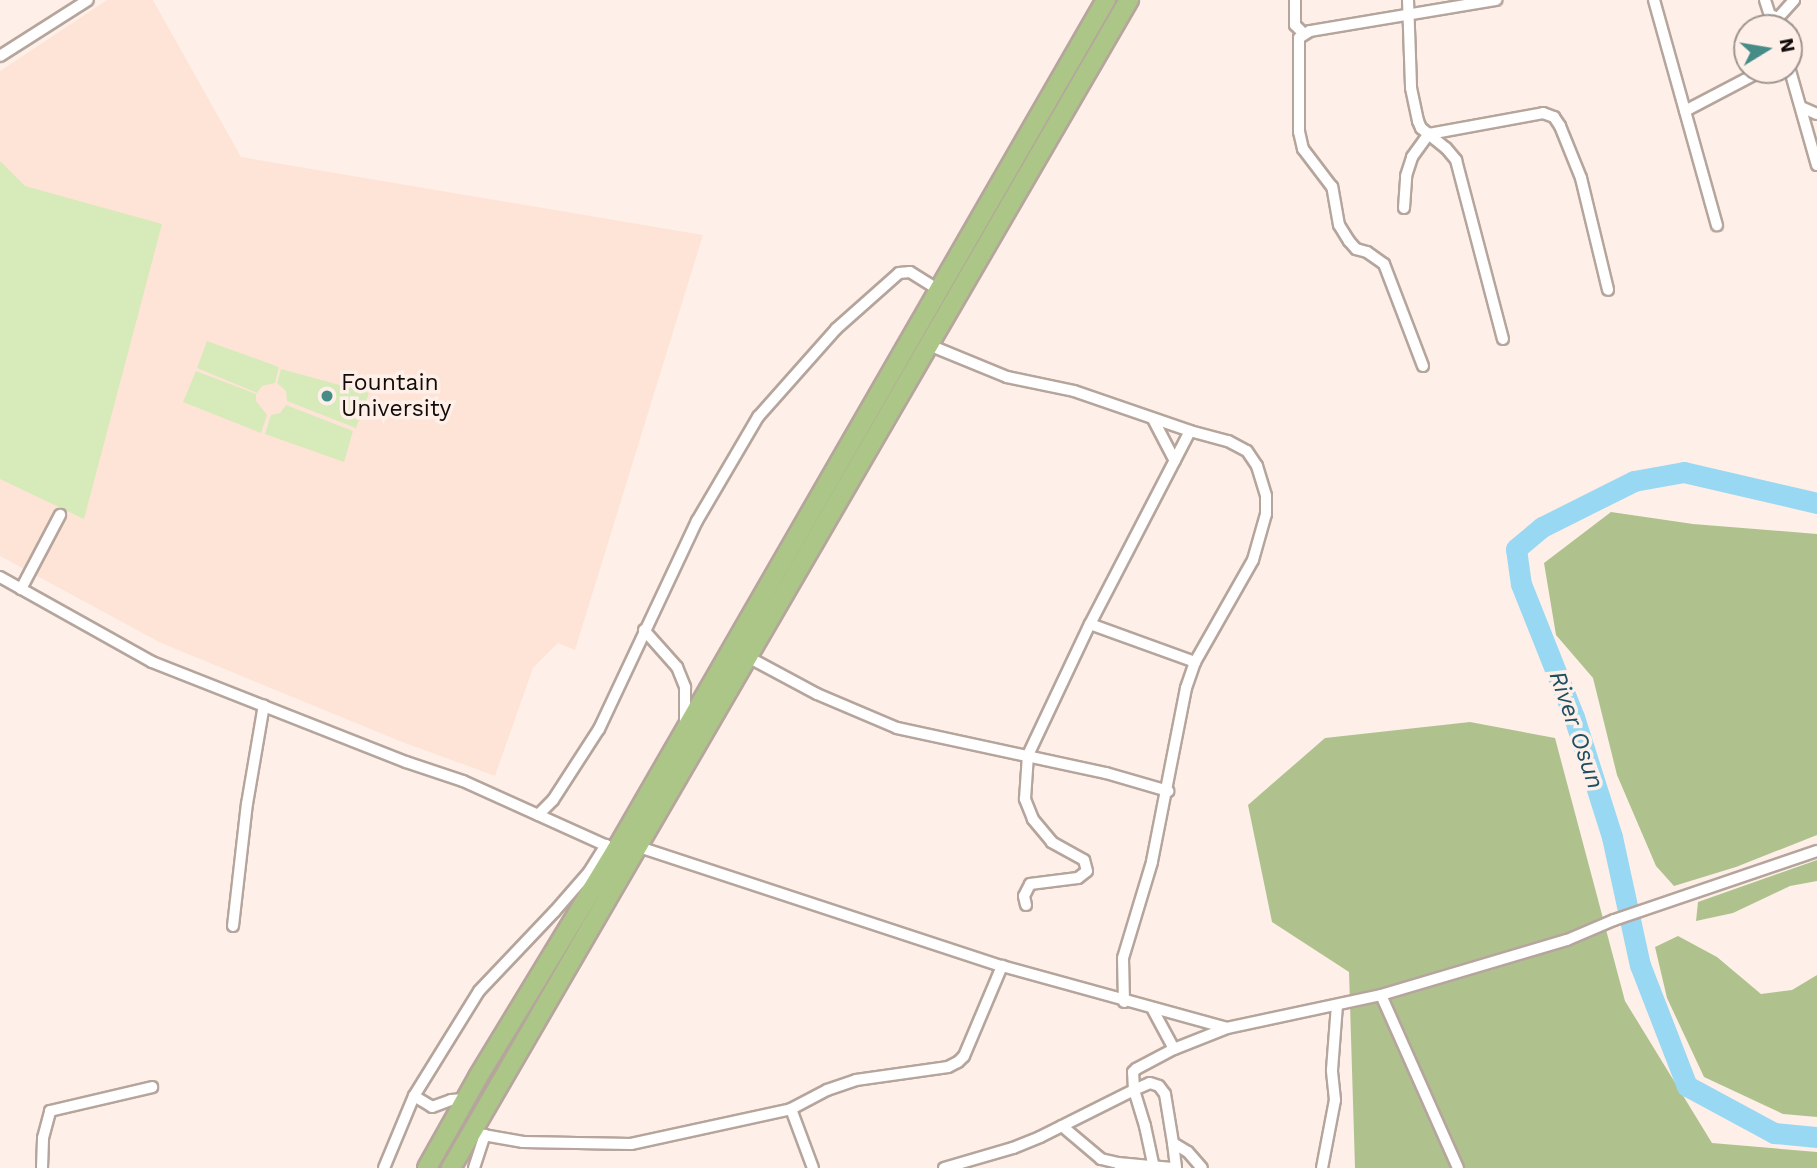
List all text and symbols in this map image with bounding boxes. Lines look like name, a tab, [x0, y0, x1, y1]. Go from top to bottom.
north arrow	[1733, 14, 1803, 84]
text: N	[1775, 36, 1800, 54]
place label: Fountain University	[341, 369, 451, 423]
marker: Fountain University	[319, 388, 335, 404]
water label: River Osun	[1542, 667, 1610, 793]

